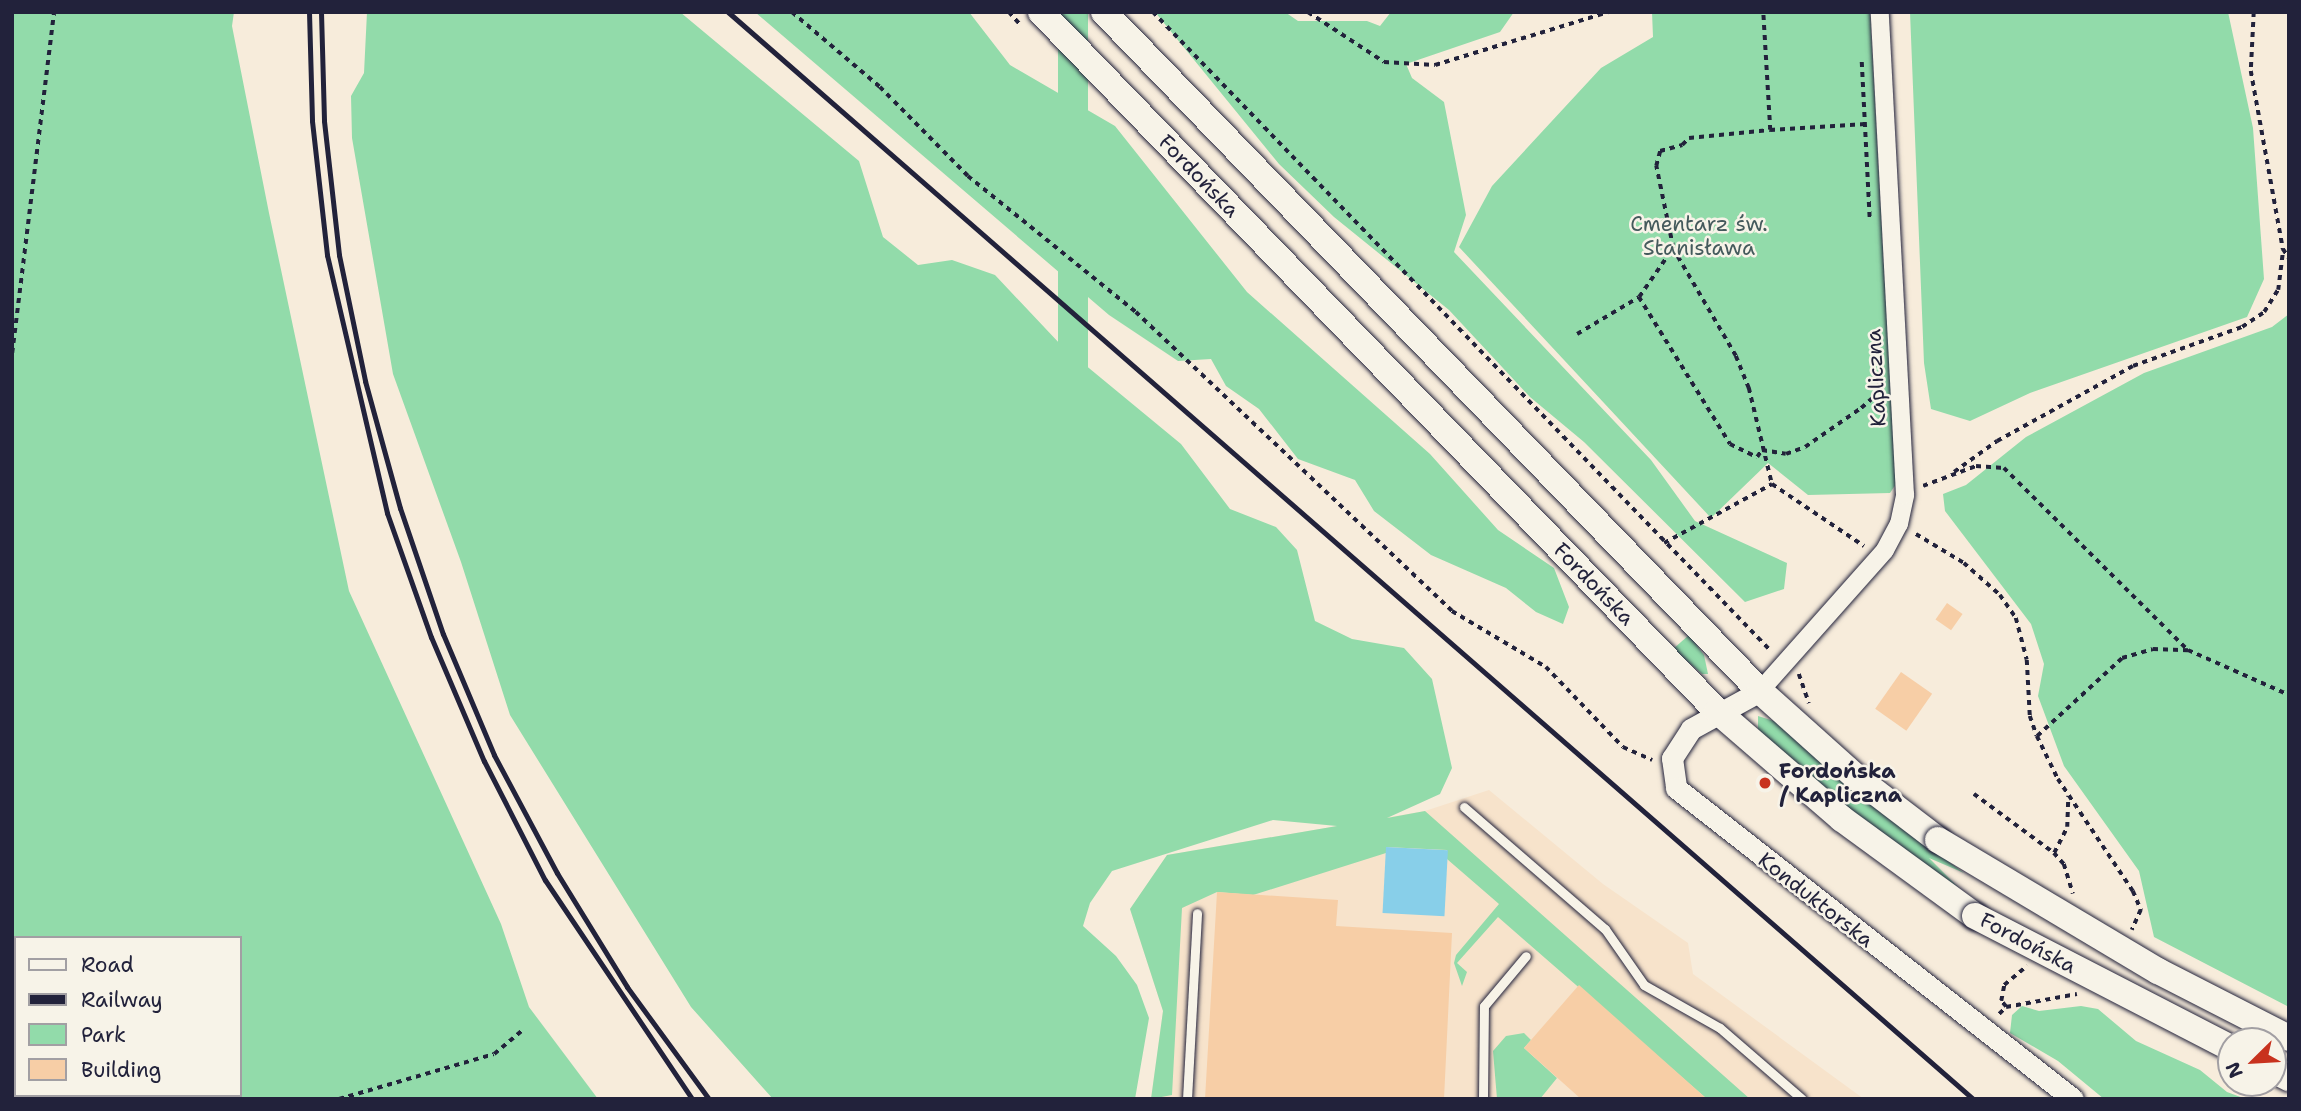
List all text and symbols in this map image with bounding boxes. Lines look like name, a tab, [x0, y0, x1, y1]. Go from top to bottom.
street label: Fordońska	[1153, 129, 1245, 223]
park label: Cmentarz św. Stanisława	[1630, 211, 1768, 261]
street label: Kapliczna	[1861, 328, 1891, 428]
street label: Fordońska	[1548, 537, 1640, 631]
place label: Fordońska / Kapliczna	[1779, 758, 1902, 808]
marker: Fordońska / Kapliczna	[1757, 775, 1773, 791]
street label: Konduktorska	[1753, 847, 1879, 953]
street label: Fordońska	[1976, 907, 2080, 979]
legend	[14, 936, 242, 1097]
text: Road	[81, 951, 134, 979]
text: Railway	[81, 986, 163, 1014]
text: Park	[81, 1021, 126, 1049]
north arrow	[2217, 1027, 2287, 1097]
text: Building	[81, 1056, 161, 1084]
text: N	[2220, 1058, 2249, 1082]

